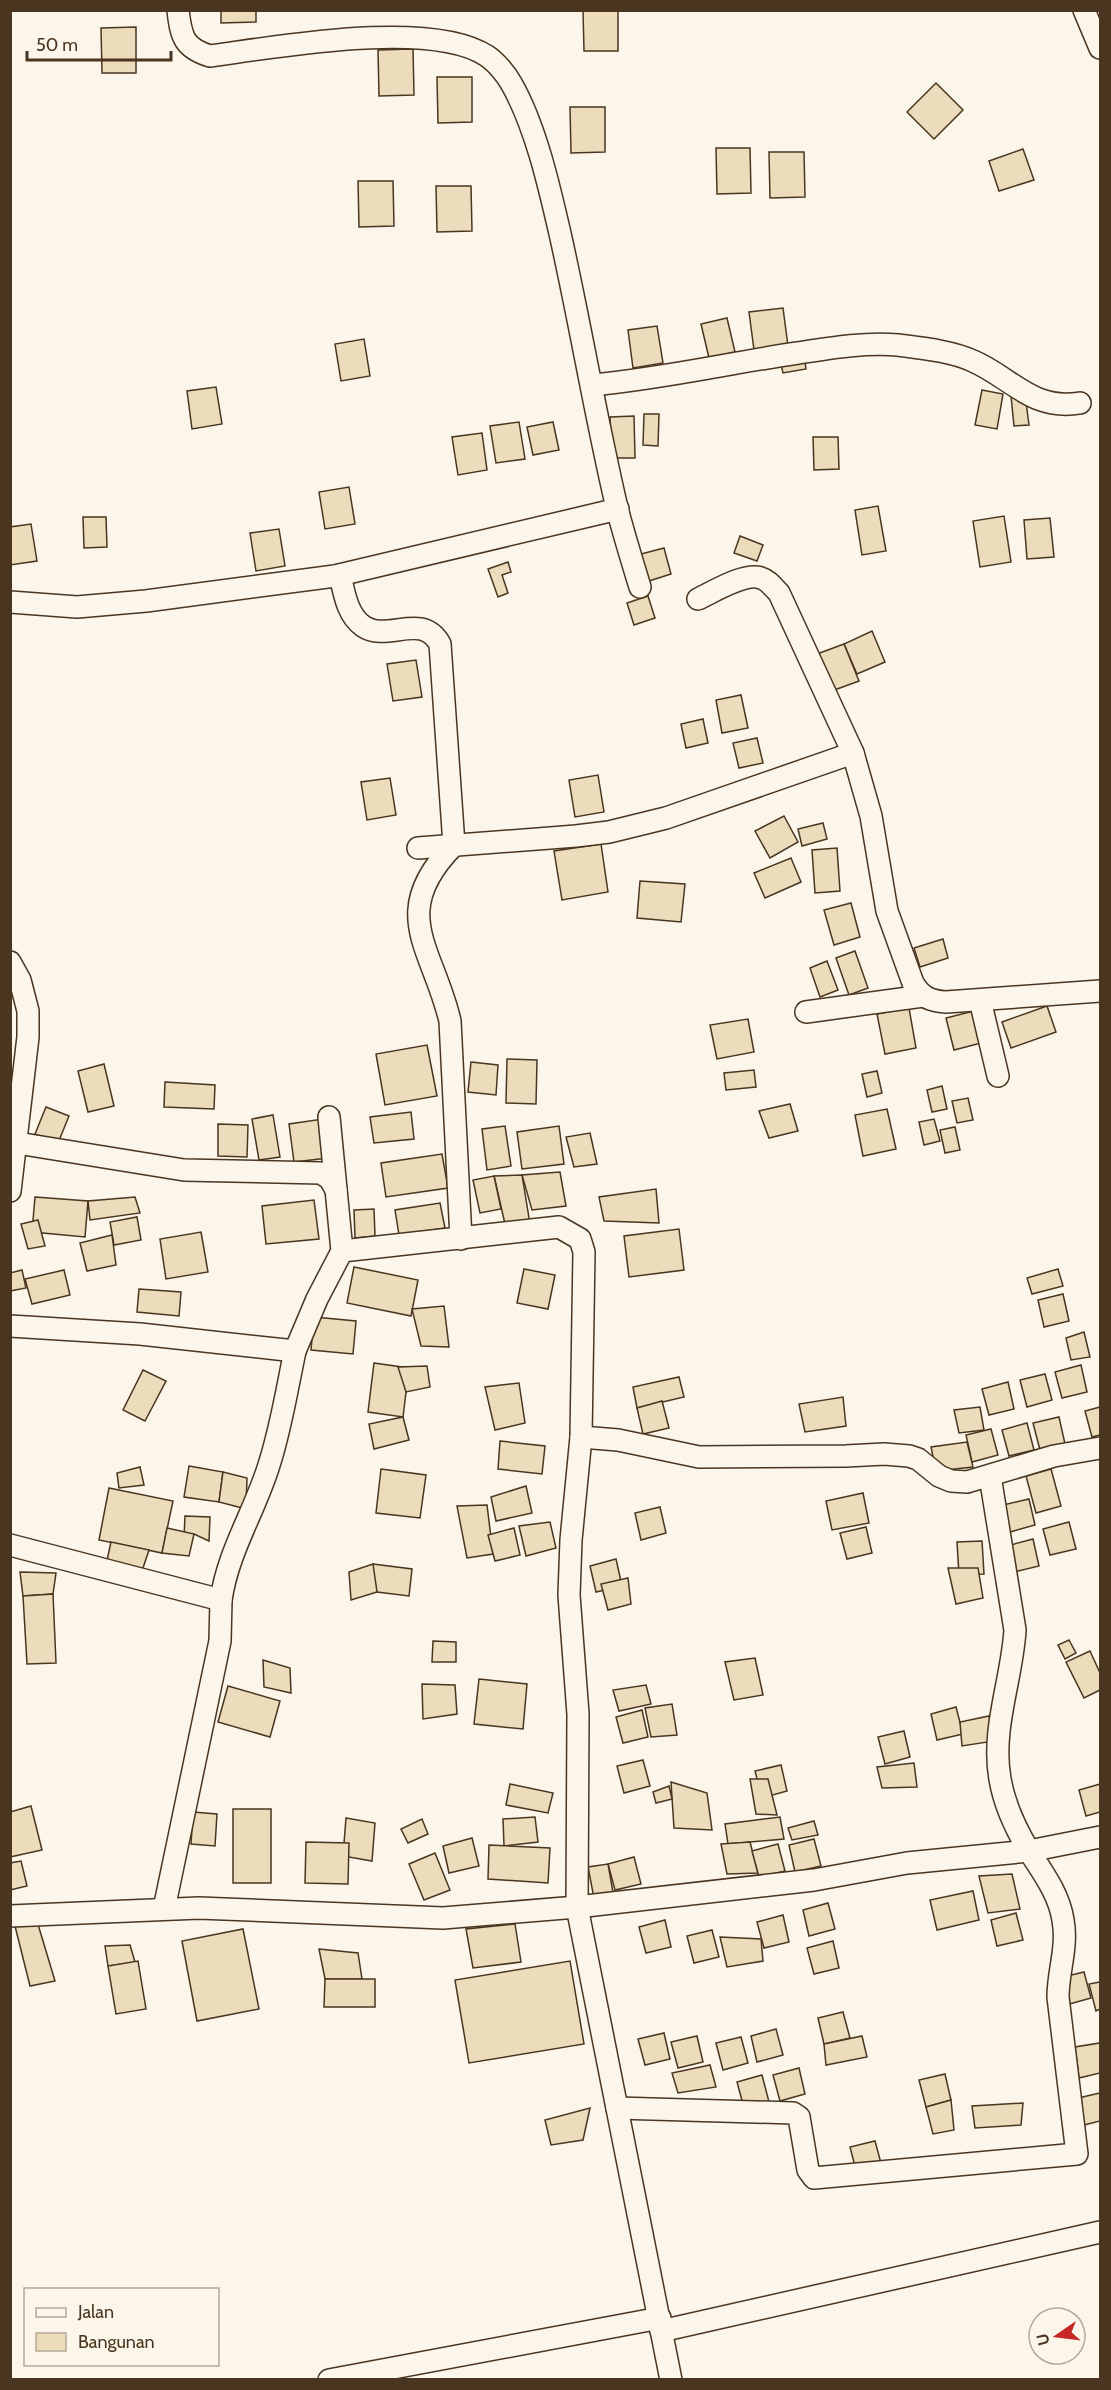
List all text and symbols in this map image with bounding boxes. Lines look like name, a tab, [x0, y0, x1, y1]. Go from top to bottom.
scale bar	[27, 24, 171, 62]
text: 50 m	[36, 34, 78, 56]
legend	[24, 2288, 219, 2366]
text: Jalan	[77, 2301, 114, 2323]
north arrow	[1027, 2306, 1087, 2366]
text: Bangunan	[78, 2331, 155, 2353]
text: U	[1032, 2332, 1054, 2347]

